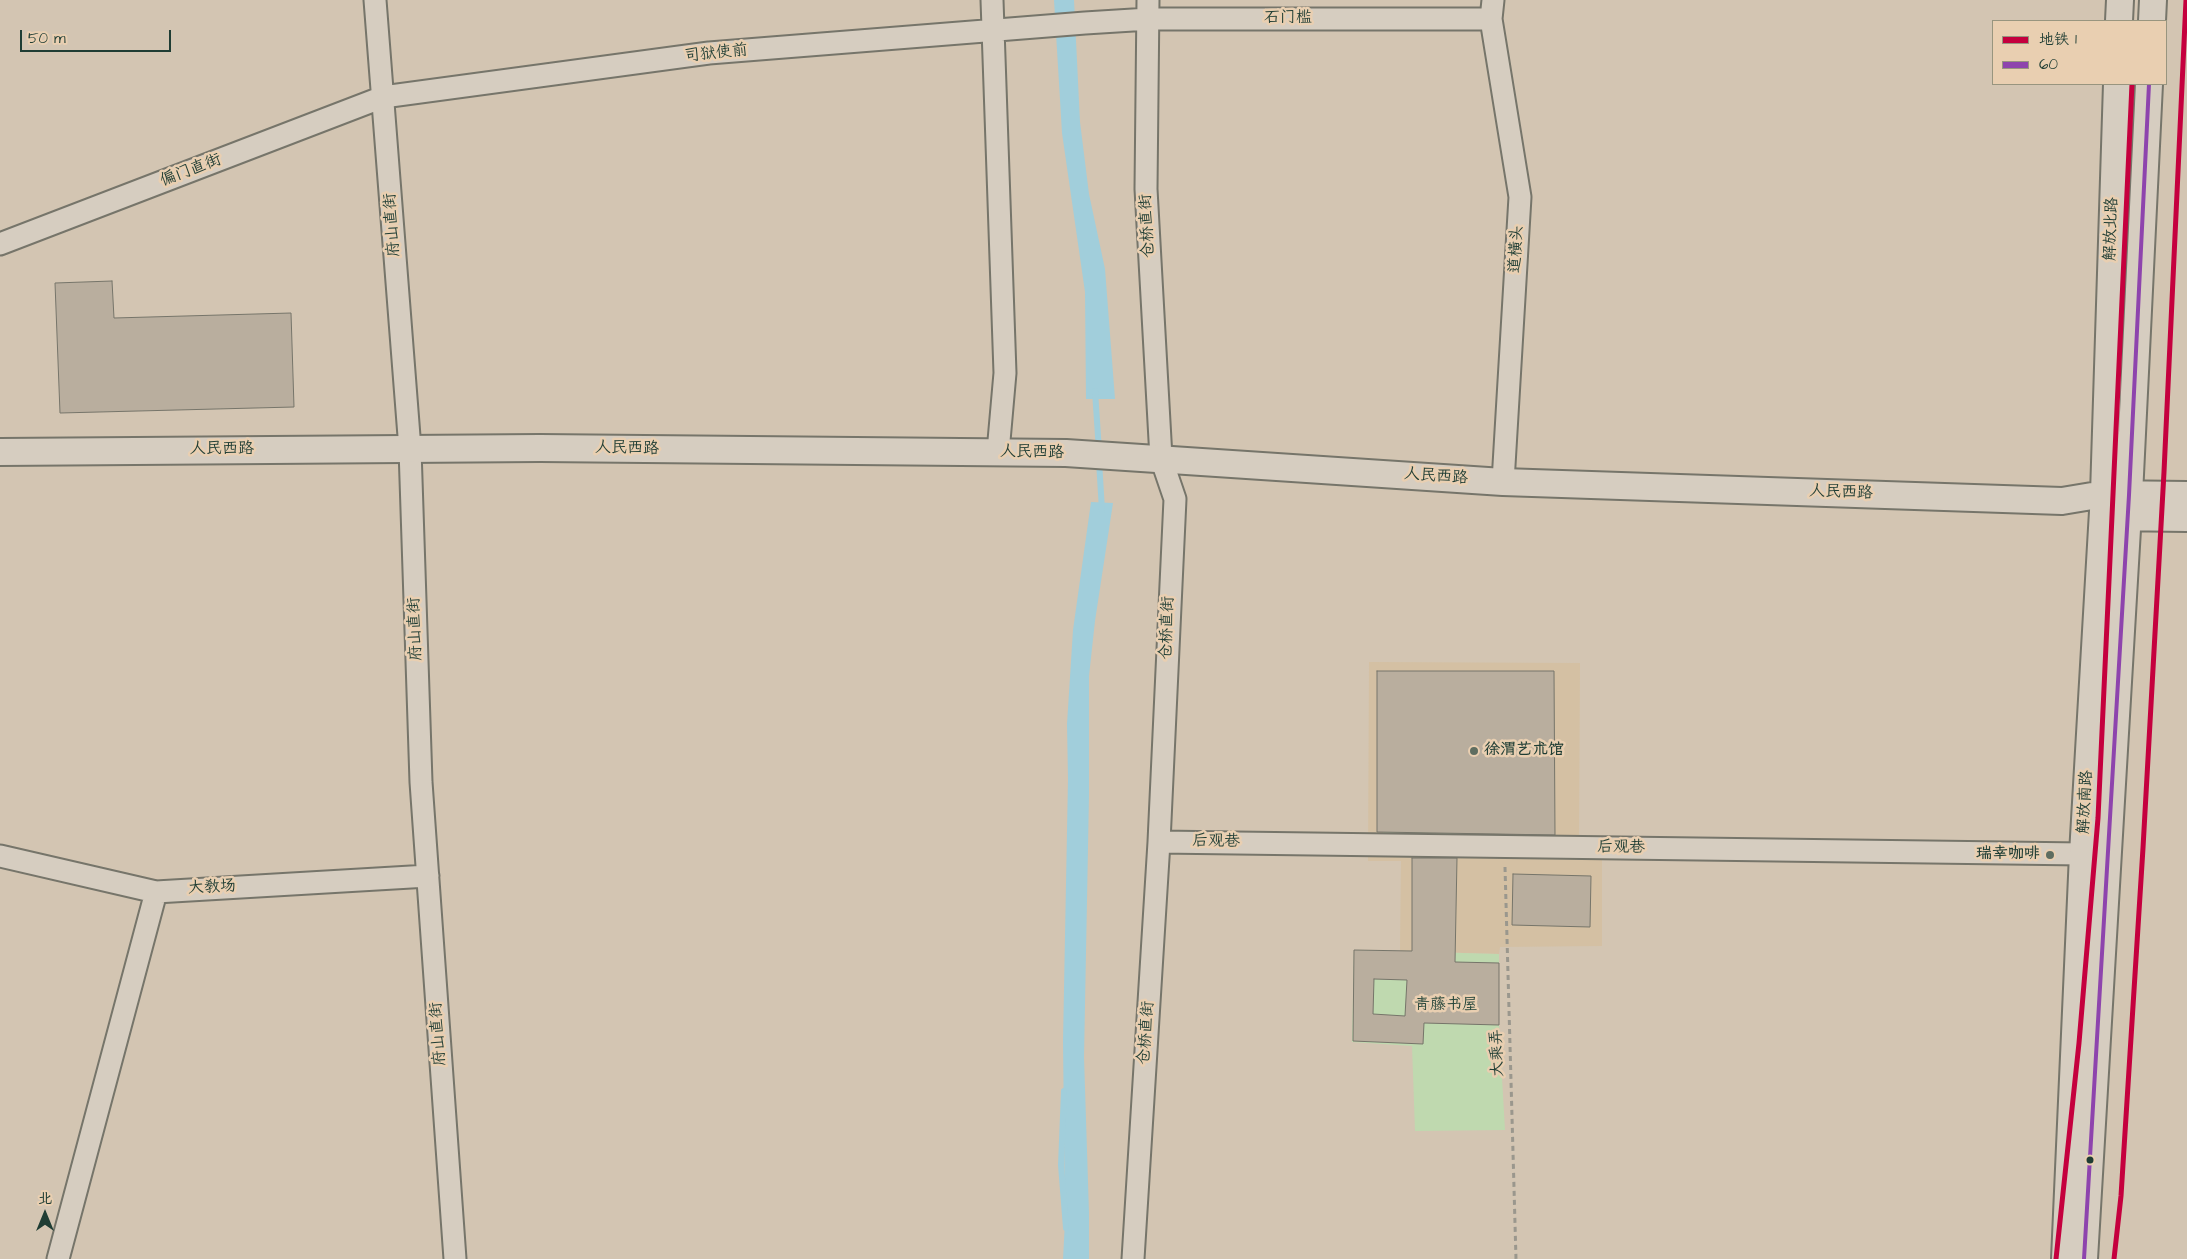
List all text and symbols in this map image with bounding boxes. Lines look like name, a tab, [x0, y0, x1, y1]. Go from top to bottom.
street label: 石门槛	[1264, 9, 1312, 29]
scale bar	[22, 20, 174, 52]
legend	[1992, 20, 2167, 85]
text: 50 m	[28, 28, 66, 49]
text: 地铁 1	[2039, 29, 2077, 50]
street label: 司狱使前	[683, 41, 749, 67]
text: 60	[2039, 54, 2058, 75]
street label: 偏门直街	[158, 151, 224, 191]
street label: 府山直街	[381, 192, 405, 258]
street label: 仓桥直街	[1137, 194, 1159, 258]
street label: 解放北路	[2101, 197, 2123, 261]
street label: 道横头	[1506, 225, 1528, 273]
street label: 人民西路	[595, 439, 659, 459]
street label: 人民西路	[190, 440, 254, 460]
street label: 人民西路	[1000, 443, 1064, 463]
street label: 人民西路	[1403, 465, 1469, 489]
street label: 人民西路	[1809, 482, 1873, 504]
street label: 仓桥直街	[1157, 596, 1179, 660]
street label: 府山直街	[405, 597, 427, 661]
place label: 徐渭艺术馆	[1484, 741, 1564, 761]
marker: 徐渭艺术馆	[1468, 745, 1480, 757]
street label: 解放南路	[2075, 770, 2097, 834]
street label: 后观巷	[1192, 832, 1240, 852]
street label: 后观巷	[1597, 838, 1645, 858]
place label: 瑞幸咖啡	[1976, 845, 2040, 865]
marker: 瑞幸咖啡	[2044, 849, 2056, 861]
street label: 大教场	[188, 877, 236, 899]
park label: 青藤书屋	[1414, 996, 1478, 1016]
street label: 仓桥直街	[1135, 1000, 1159, 1066]
street label: 府山直街	[427, 1001, 451, 1067]
street label: 大乘弄	[1488, 1029, 1508, 1077]
unlabelled marker	[2085, 1155, 2095, 1165]
north arrow	[20, 1189, 70, 1239]
text: 北	[38, 1189, 52, 1209]

